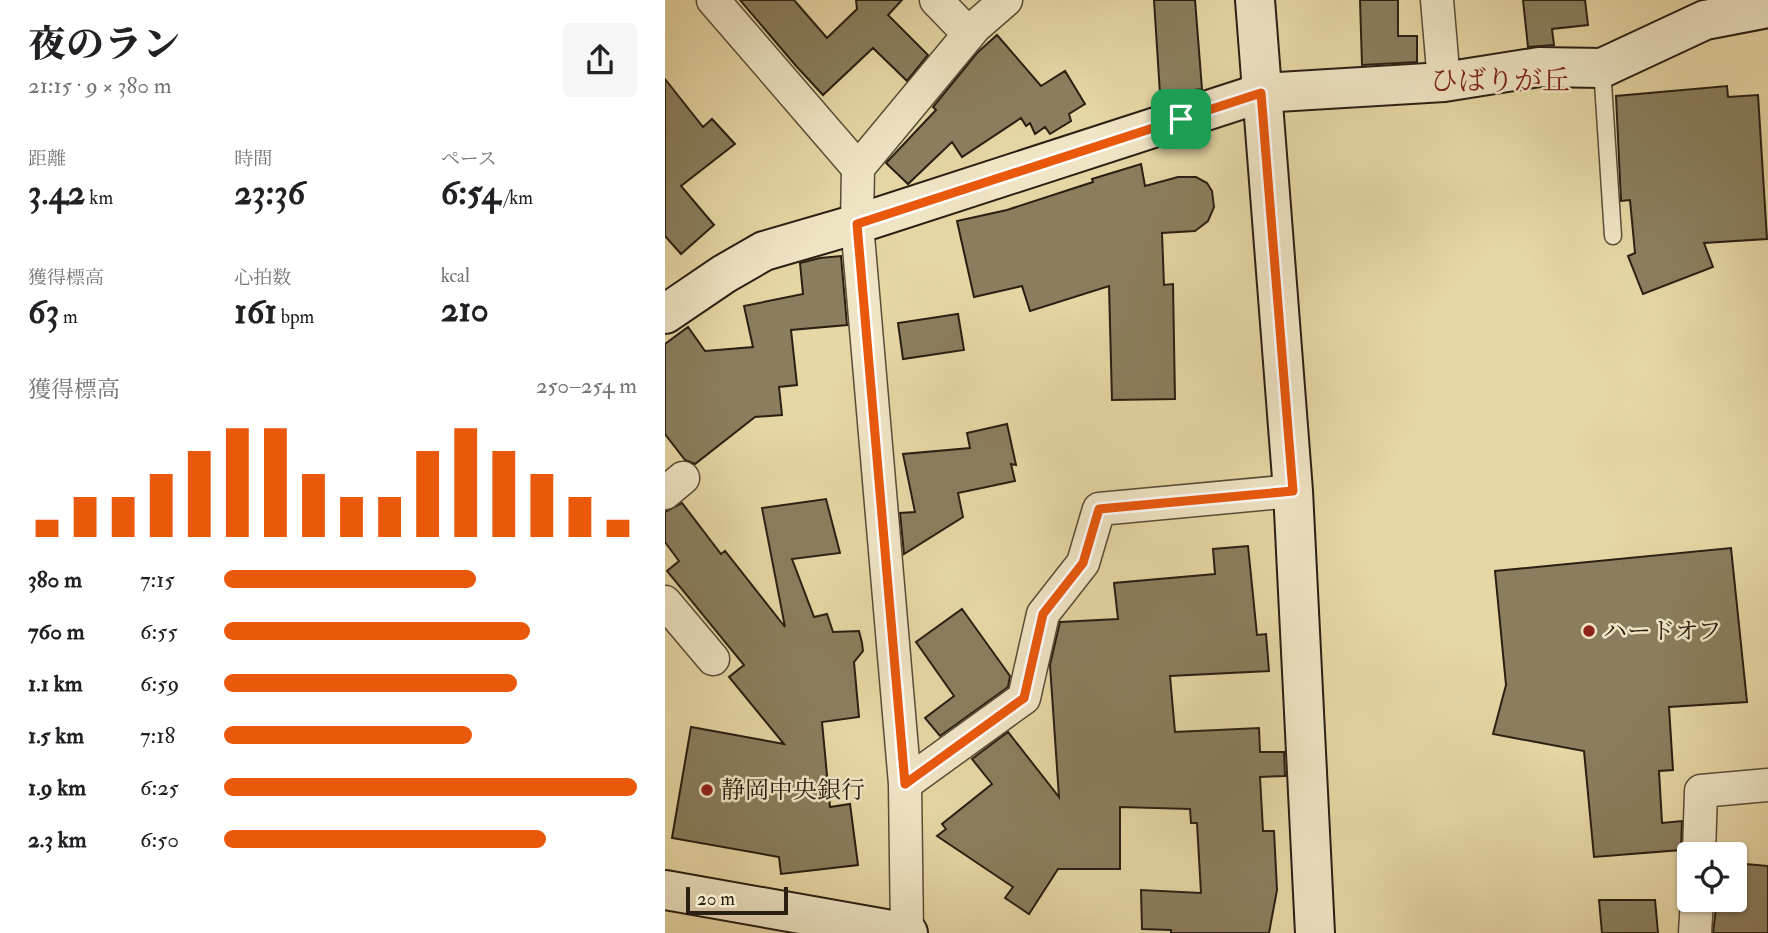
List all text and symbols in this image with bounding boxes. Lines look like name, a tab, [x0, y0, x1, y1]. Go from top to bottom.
text: 夜のラン	[28, 21, 180, 69]
button: share	[563, 23, 637, 97]
district label: ひばりが丘	[1430, 64, 1570, 99]
text: 21:15 · 9 × 380 m	[28, 71, 172, 100]
pin	[1151, 89, 1211, 149]
icon: arrive	[1162, 100, 1200, 138]
text: 距離	[28, 147, 66, 171]
text: 時間	[234, 147, 272, 171]
text: ペース	[441, 147, 497, 171]
text: 3.42	[28, 171, 85, 215]
text: 23:36	[234, 171, 305, 215]
text: 6:54	[441, 171, 500, 215]
text: km	[85, 186, 113, 210]
text: /km	[500, 186, 533, 210]
text: kcal	[441, 264, 470, 288]
text: 獲得標高	[28, 266, 104, 290]
text: 心拍数	[234, 266, 291, 290]
text: 210	[441, 288, 489, 332]
text: 63	[28, 290, 59, 334]
text: 161	[234, 290, 277, 334]
text: m	[59, 305, 78, 329]
text: bpm	[277, 305, 314, 329]
text: 250–254 m	[536, 371, 637, 400]
text: 獲得標高	[28, 375, 120, 404]
text: 380 m	[28, 565, 82, 594]
text: 7:15	[140, 565, 175, 594]
place label: ハードオフ	[1603, 616, 1722, 647]
text: 760 m	[28, 617, 85, 646]
text: 6:55	[140, 617, 178, 646]
marker: ハードオフ	[1581, 623, 1597, 639]
text: 1.1 km	[28, 669, 83, 698]
text: 6:59	[140, 669, 179, 698]
text: 1.5 km	[28, 721, 84, 750]
text: 7:18	[140, 721, 175, 750]
text: 1.9 km	[28, 773, 86, 802]
text: 6:25	[140, 773, 179, 802]
place label: 静岡中央銀行	[721, 775, 865, 806]
marker: 静岡中央銀行	[699, 782, 715, 798]
text: 2.3 km	[28, 825, 87, 854]
text: 6:50	[140, 825, 179, 854]
map controls	[1677, 842, 1747, 912]
button: locate	[1677, 842, 1747, 912]
scale bar	[686, 884, 787, 916]
text: 20 m	[697, 887, 735, 911]

